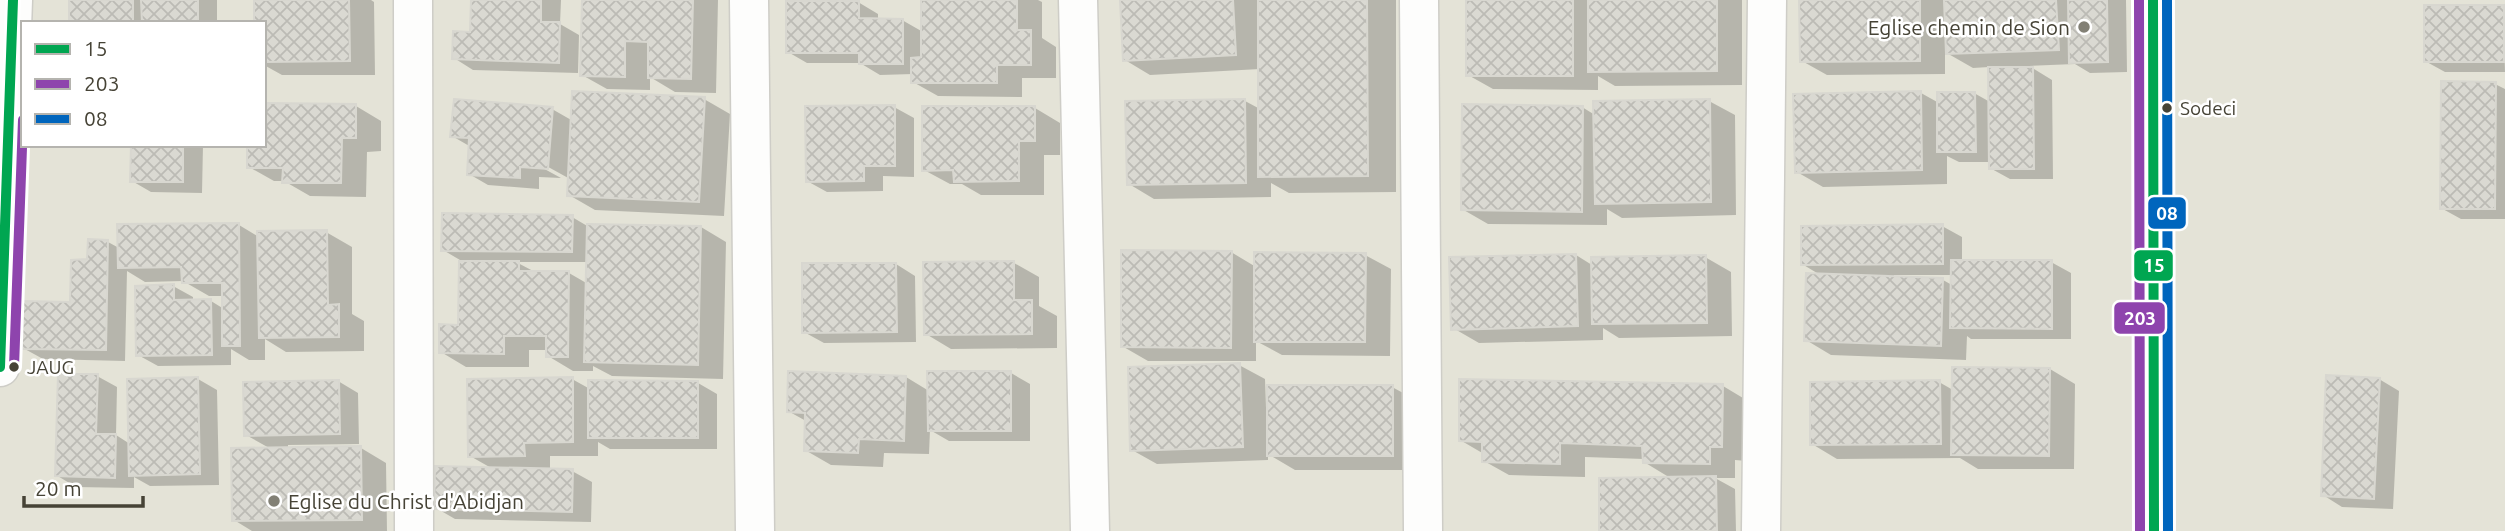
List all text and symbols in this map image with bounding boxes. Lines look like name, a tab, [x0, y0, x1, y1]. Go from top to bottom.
place label: Eglise chemin de Sion	[1868, 15, 2070, 39]
marker: Eglise chemin de Sion	[2076, 19, 2092, 35]
legend	[21, 21, 266, 147]
text: 15	[84, 36, 108, 60]
text: 203	[84, 71, 120, 95]
place label: Sodeci	[2180, 97, 2236, 119]
marker: Sodeci	[2160, 101, 2174, 115]
text: 08	[84, 106, 108, 130]
line badge: 08	[2147, 196, 2187, 230]
text: 08	[2156, 202, 2178, 224]
line badge: 15	[2133, 249, 2174, 282]
text: 15	[2143, 254, 2165, 276]
line badge: 203	[2113, 301, 2166, 335]
text: 203	[2124, 307, 2156, 329]
place label: JAUG	[27, 356, 74, 378]
marker: JAUG	[7, 360, 21, 374]
scale bar	[24, 464, 144, 508]
text: 20 m	[35, 476, 82, 500]
place label: Eglise du Christ d'Abidjan	[288, 489, 524, 513]
marker: Eglise du Christ d'Abidjan	[266, 493, 282, 509]

